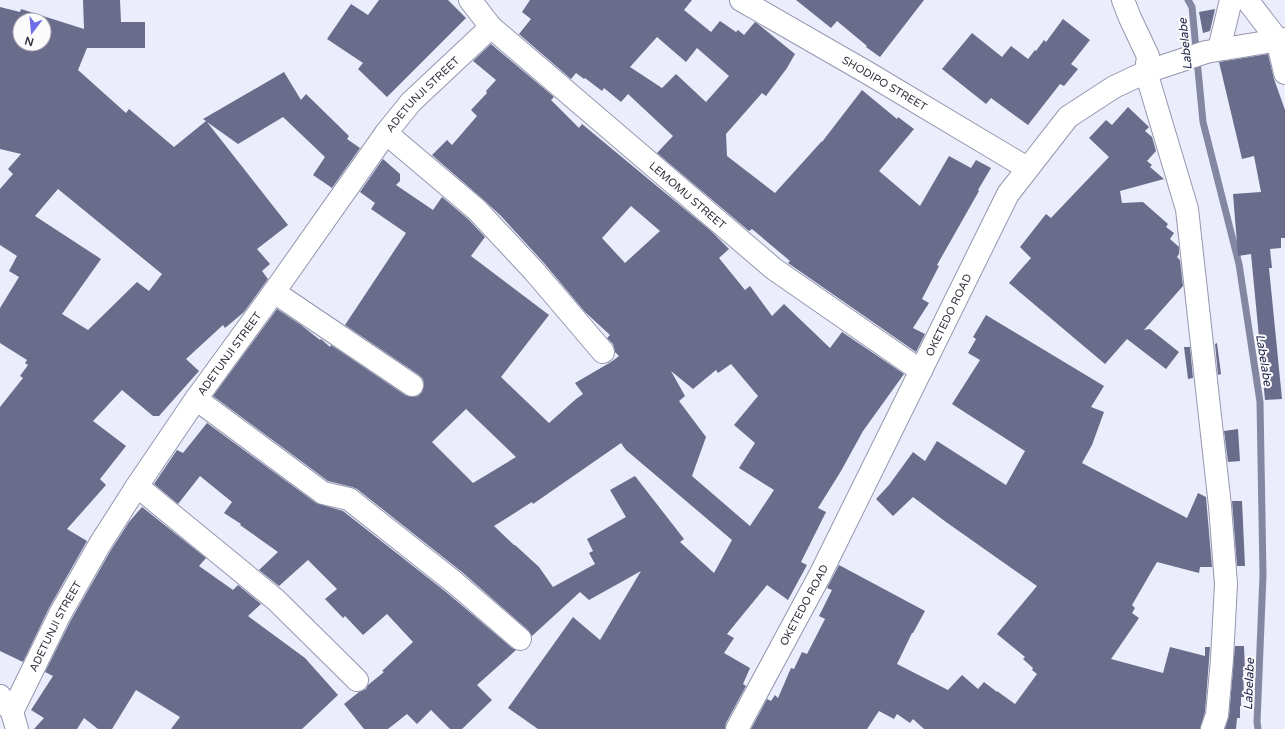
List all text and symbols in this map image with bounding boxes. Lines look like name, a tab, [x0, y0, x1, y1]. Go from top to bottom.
north arrow	[12, 12, 52, 52]
water label: Labelabe	[1175, 16, 1195, 71]
text: N	[23, 34, 35, 49]
street label: ADETUNJI STREET	[383, 53, 462, 135]
street label: SHODIPO STREET	[840, 53, 930, 113]
street label: LEMOMU STREET	[647, 159, 729, 232]
street label: OKETEDO ROAD	[923, 272, 974, 358]
street label: ADETUNJI STREET	[194, 309, 264, 398]
water label: Labelabe	[1253, 333, 1275, 388]
street label: OKETEDO ROAD	[777, 562, 831, 648]
street label: ADETUNJI STREET	[26, 578, 84, 674]
water label: Labelabe	[1241, 657, 1257, 710]

